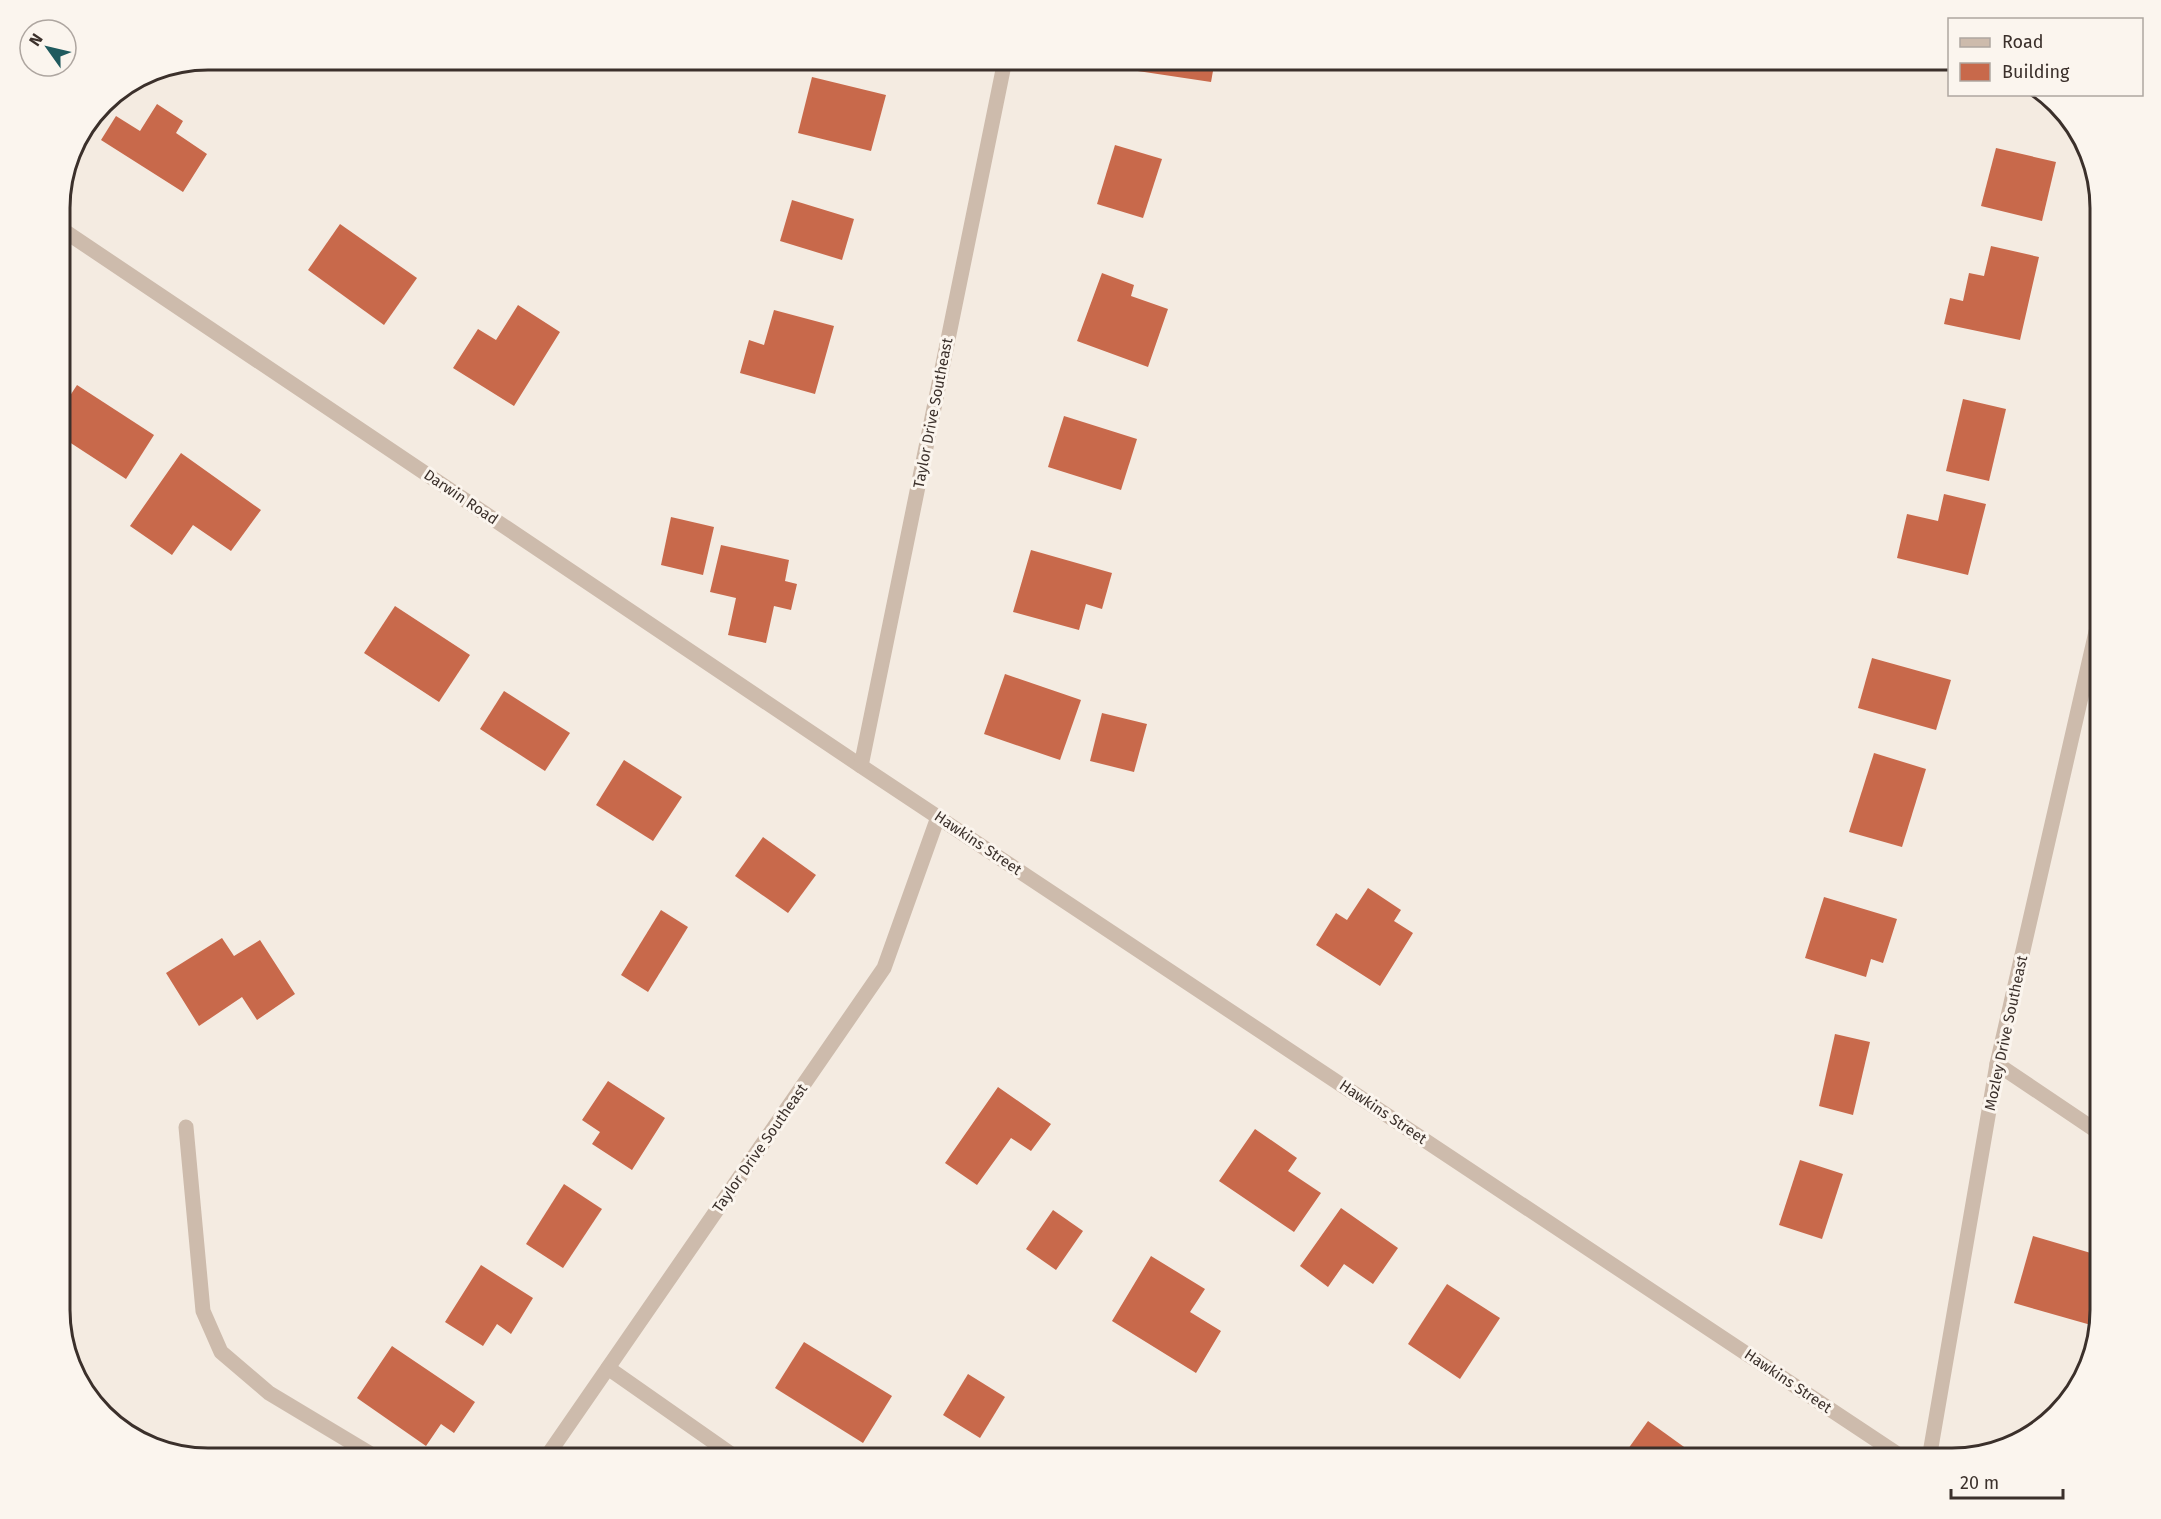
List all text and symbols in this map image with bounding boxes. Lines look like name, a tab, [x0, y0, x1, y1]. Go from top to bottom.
north arrow	[18, 18, 78, 78]
legend	[1948, 18, 2143, 96]
text: N	[25, 30, 47, 50]
text: Road	[2002, 31, 2044, 53]
text: Building	[2002, 61, 2070, 83]
street label: Taylor Drive Southeast	[910, 336, 957, 490]
street label: Darwin Road	[420, 466, 502, 528]
street label: Hawkins Street	[931, 807, 1026, 879]
street label: Mozley Drive Southeast	[1981, 953, 2031, 1112]
street label: Hawkins Street	[1336, 1076, 1431, 1148]
street label: Taylor Drive Southeast	[709, 1080, 811, 1216]
street label: Hawkins Street	[1741, 1345, 1836, 1417]
scale bar	[1951, 1462, 2064, 1500]
text: 20 m	[1960, 1472, 1999, 1494]

